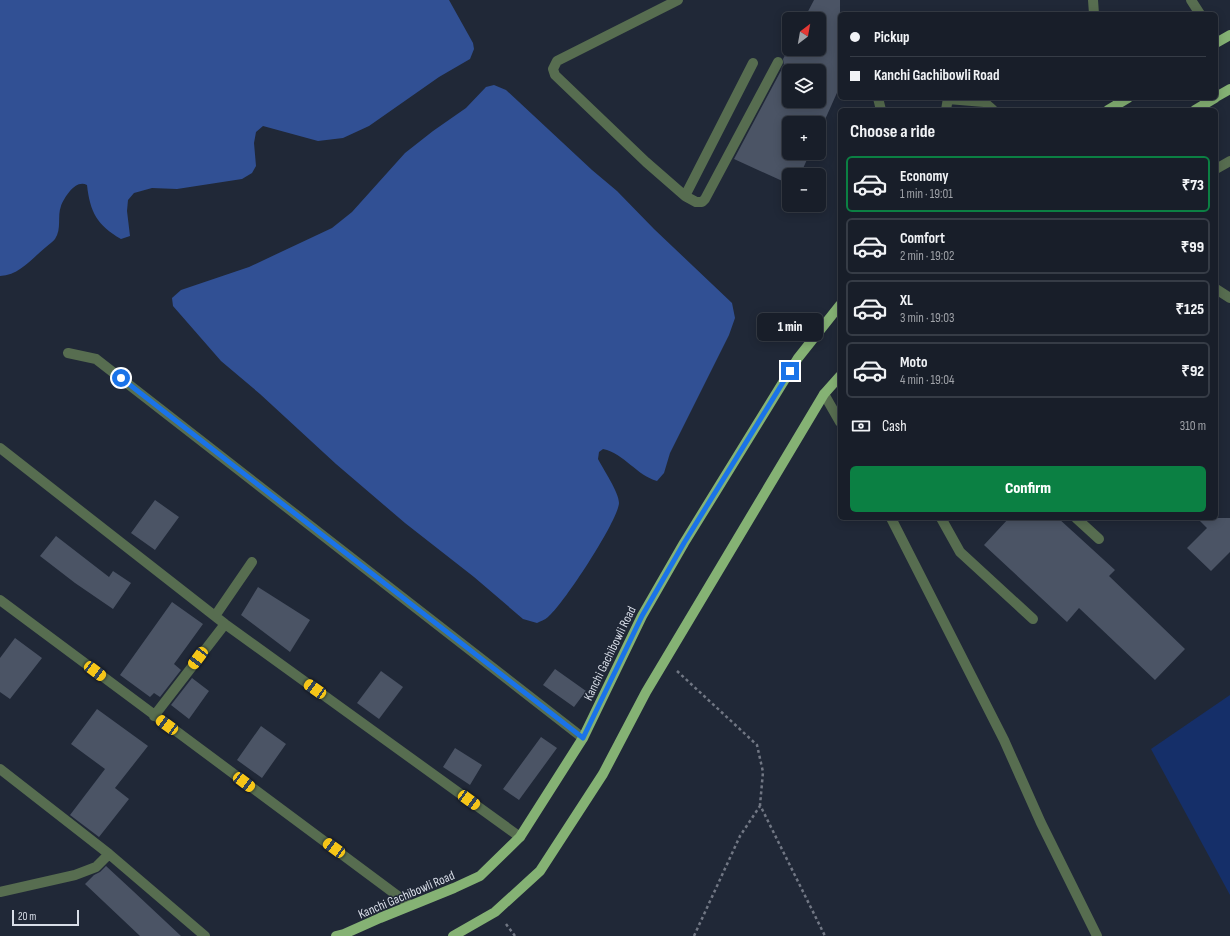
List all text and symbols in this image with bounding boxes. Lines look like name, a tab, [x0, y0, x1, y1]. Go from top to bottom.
north arrow	[782, 12, 826, 56]
map controls	[782, 12, 826, 212]
text: Pickup	[874, 28, 910, 47]
button: layers	[782, 64, 826, 108]
text: Kanchi Gachibowli Road	[874, 66, 1000, 85]
button: +	[782, 116, 826, 160]
text: Choose a ride	[850, 121, 935, 142]
icon: car	[852, 166, 888, 202]
text: Economy	[900, 167, 949, 186]
button: −	[782, 168, 826, 212]
text: ₹73	[1182, 176, 1204, 195]
text: 1 min · 19:01	[900, 186, 953, 202]
icon: car	[852, 228, 888, 264]
text: Comfort	[900, 229, 945, 248]
text: ₹99	[1181, 238, 1204, 257]
text: 2 min · 19:02	[900, 248, 954, 264]
icon: car	[852, 290, 888, 326]
text: XL	[900, 291, 913, 310]
text: ₹125	[1176, 300, 1204, 319]
text: 3 min · 19:03	[900, 310, 955, 326]
callout: 1 min	[757, 313, 823, 341]
text: 1 min	[778, 319, 802, 335]
icon: car	[852, 352, 888, 388]
text: Moto	[900, 353, 927, 372]
route end	[781, 362, 799, 380]
text: ₹92	[1181, 362, 1204, 381]
route start	[112, 369, 130, 387]
text: 4 min · 19:04	[900, 372, 955, 388]
icon: cash	[850, 415, 872, 437]
text: Cash	[882, 417, 907, 436]
text: 310 m	[1180, 418, 1206, 434]
button: Confirm	[850, 466, 1206, 512]
street label: Kanchi Gachibowli Road	[580, 604, 640, 703]
car	[186, 645, 210, 671]
car	[82, 659, 108, 683]
car	[302, 677, 328, 701]
car	[154, 713, 180, 737]
car	[231, 770, 257, 794]
car	[456, 788, 482, 812]
car	[321, 836, 347, 860]
street label: Kanchi Gachibowli Road	[356, 867, 457, 922]
scale bar	[12, 908, 79, 927]
text: 20 m	[18, 910, 36, 923]

